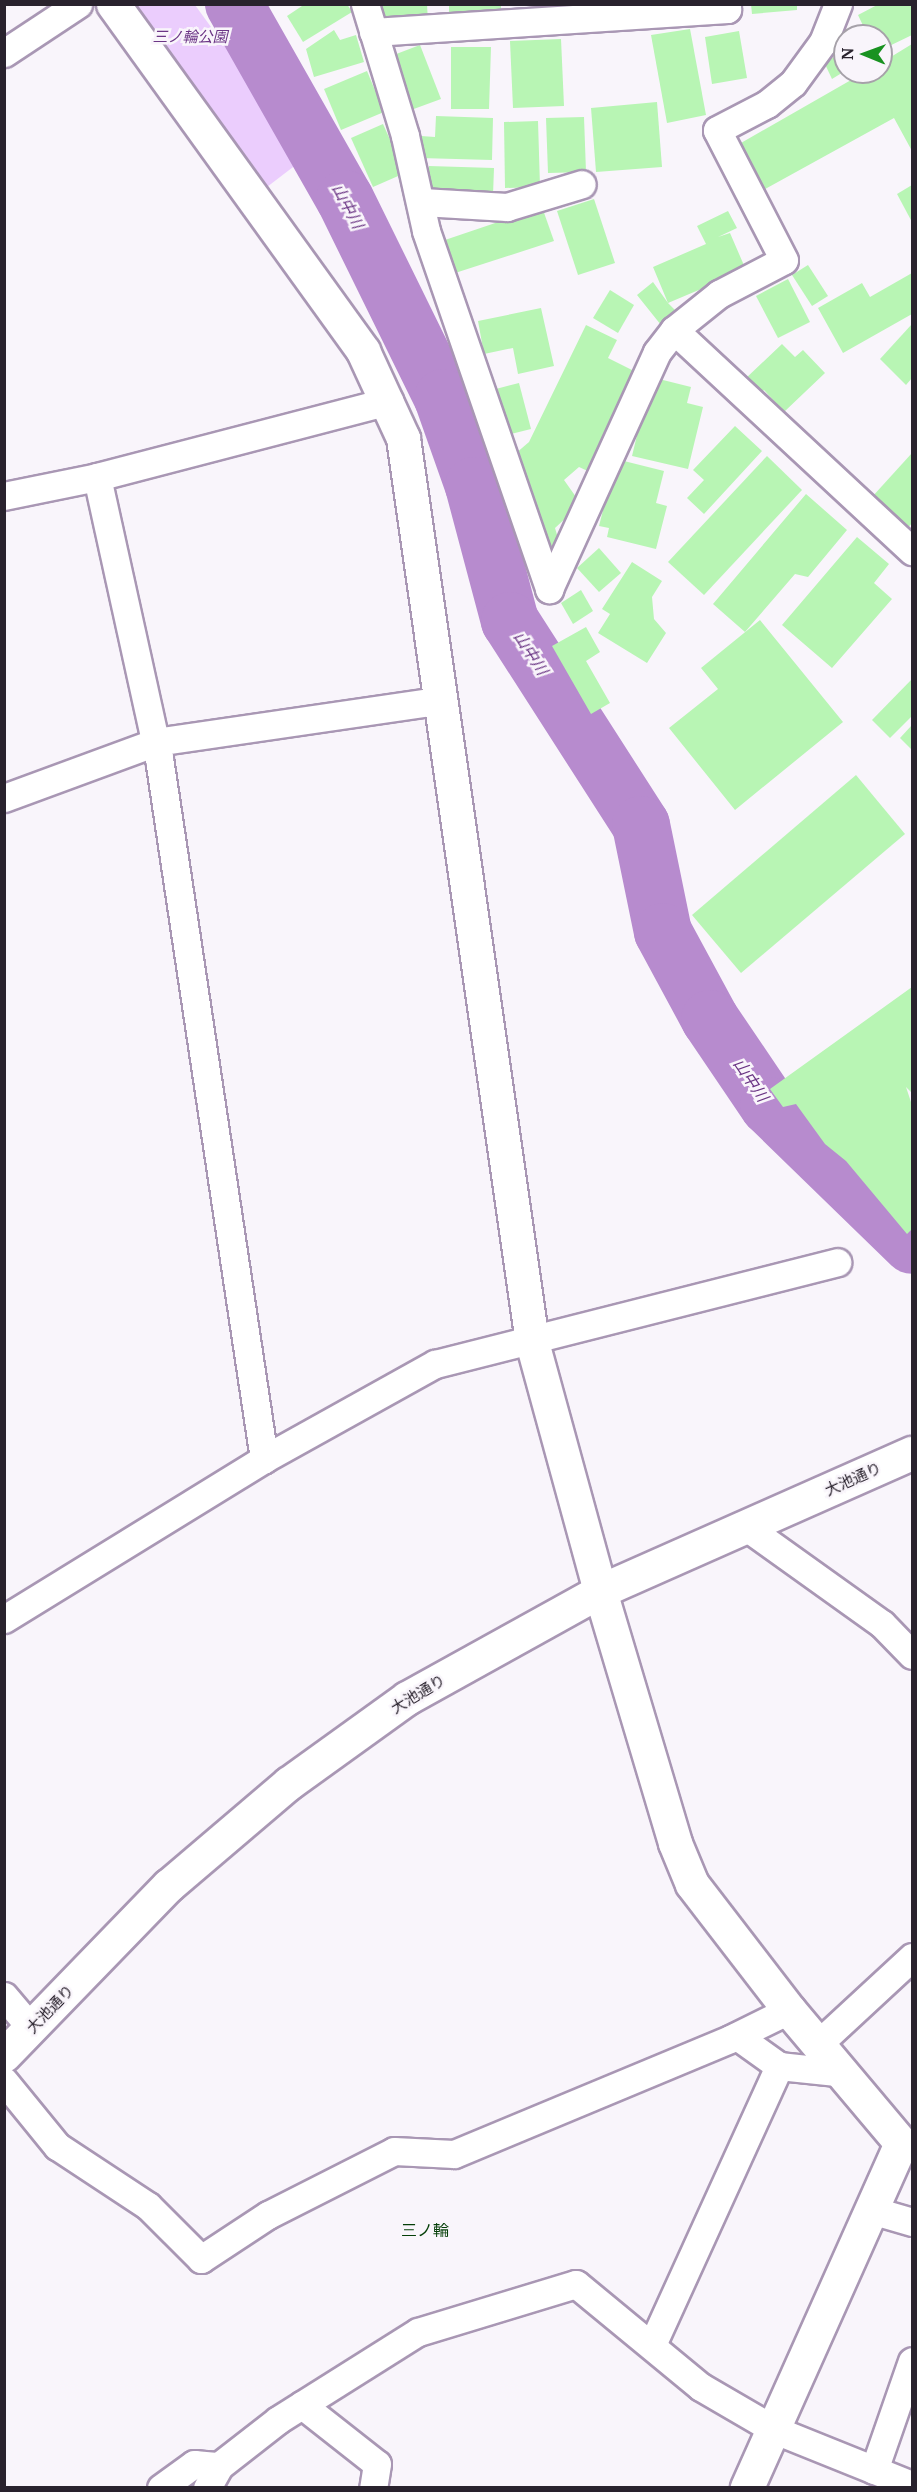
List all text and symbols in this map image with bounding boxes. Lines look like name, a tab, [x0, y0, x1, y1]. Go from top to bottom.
north arrow	[833, 24, 893, 84]
park label: 三ノ輪公園	[153, 28, 227, 46]
text: N	[836, 47, 858, 60]
water label: 山中川	[328, 180, 368, 232]
water label: 山中川	[510, 628, 552, 678]
water label: 山中川	[730, 1055, 772, 1105]
street label: 大池通り	[822, 1459, 884, 1499]
street label: 大池通り	[388, 1671, 448, 1717]
street label: 大池通り	[23, 1981, 77, 2037]
district label: 三ノ輪	[401, 2220, 449, 2240]

